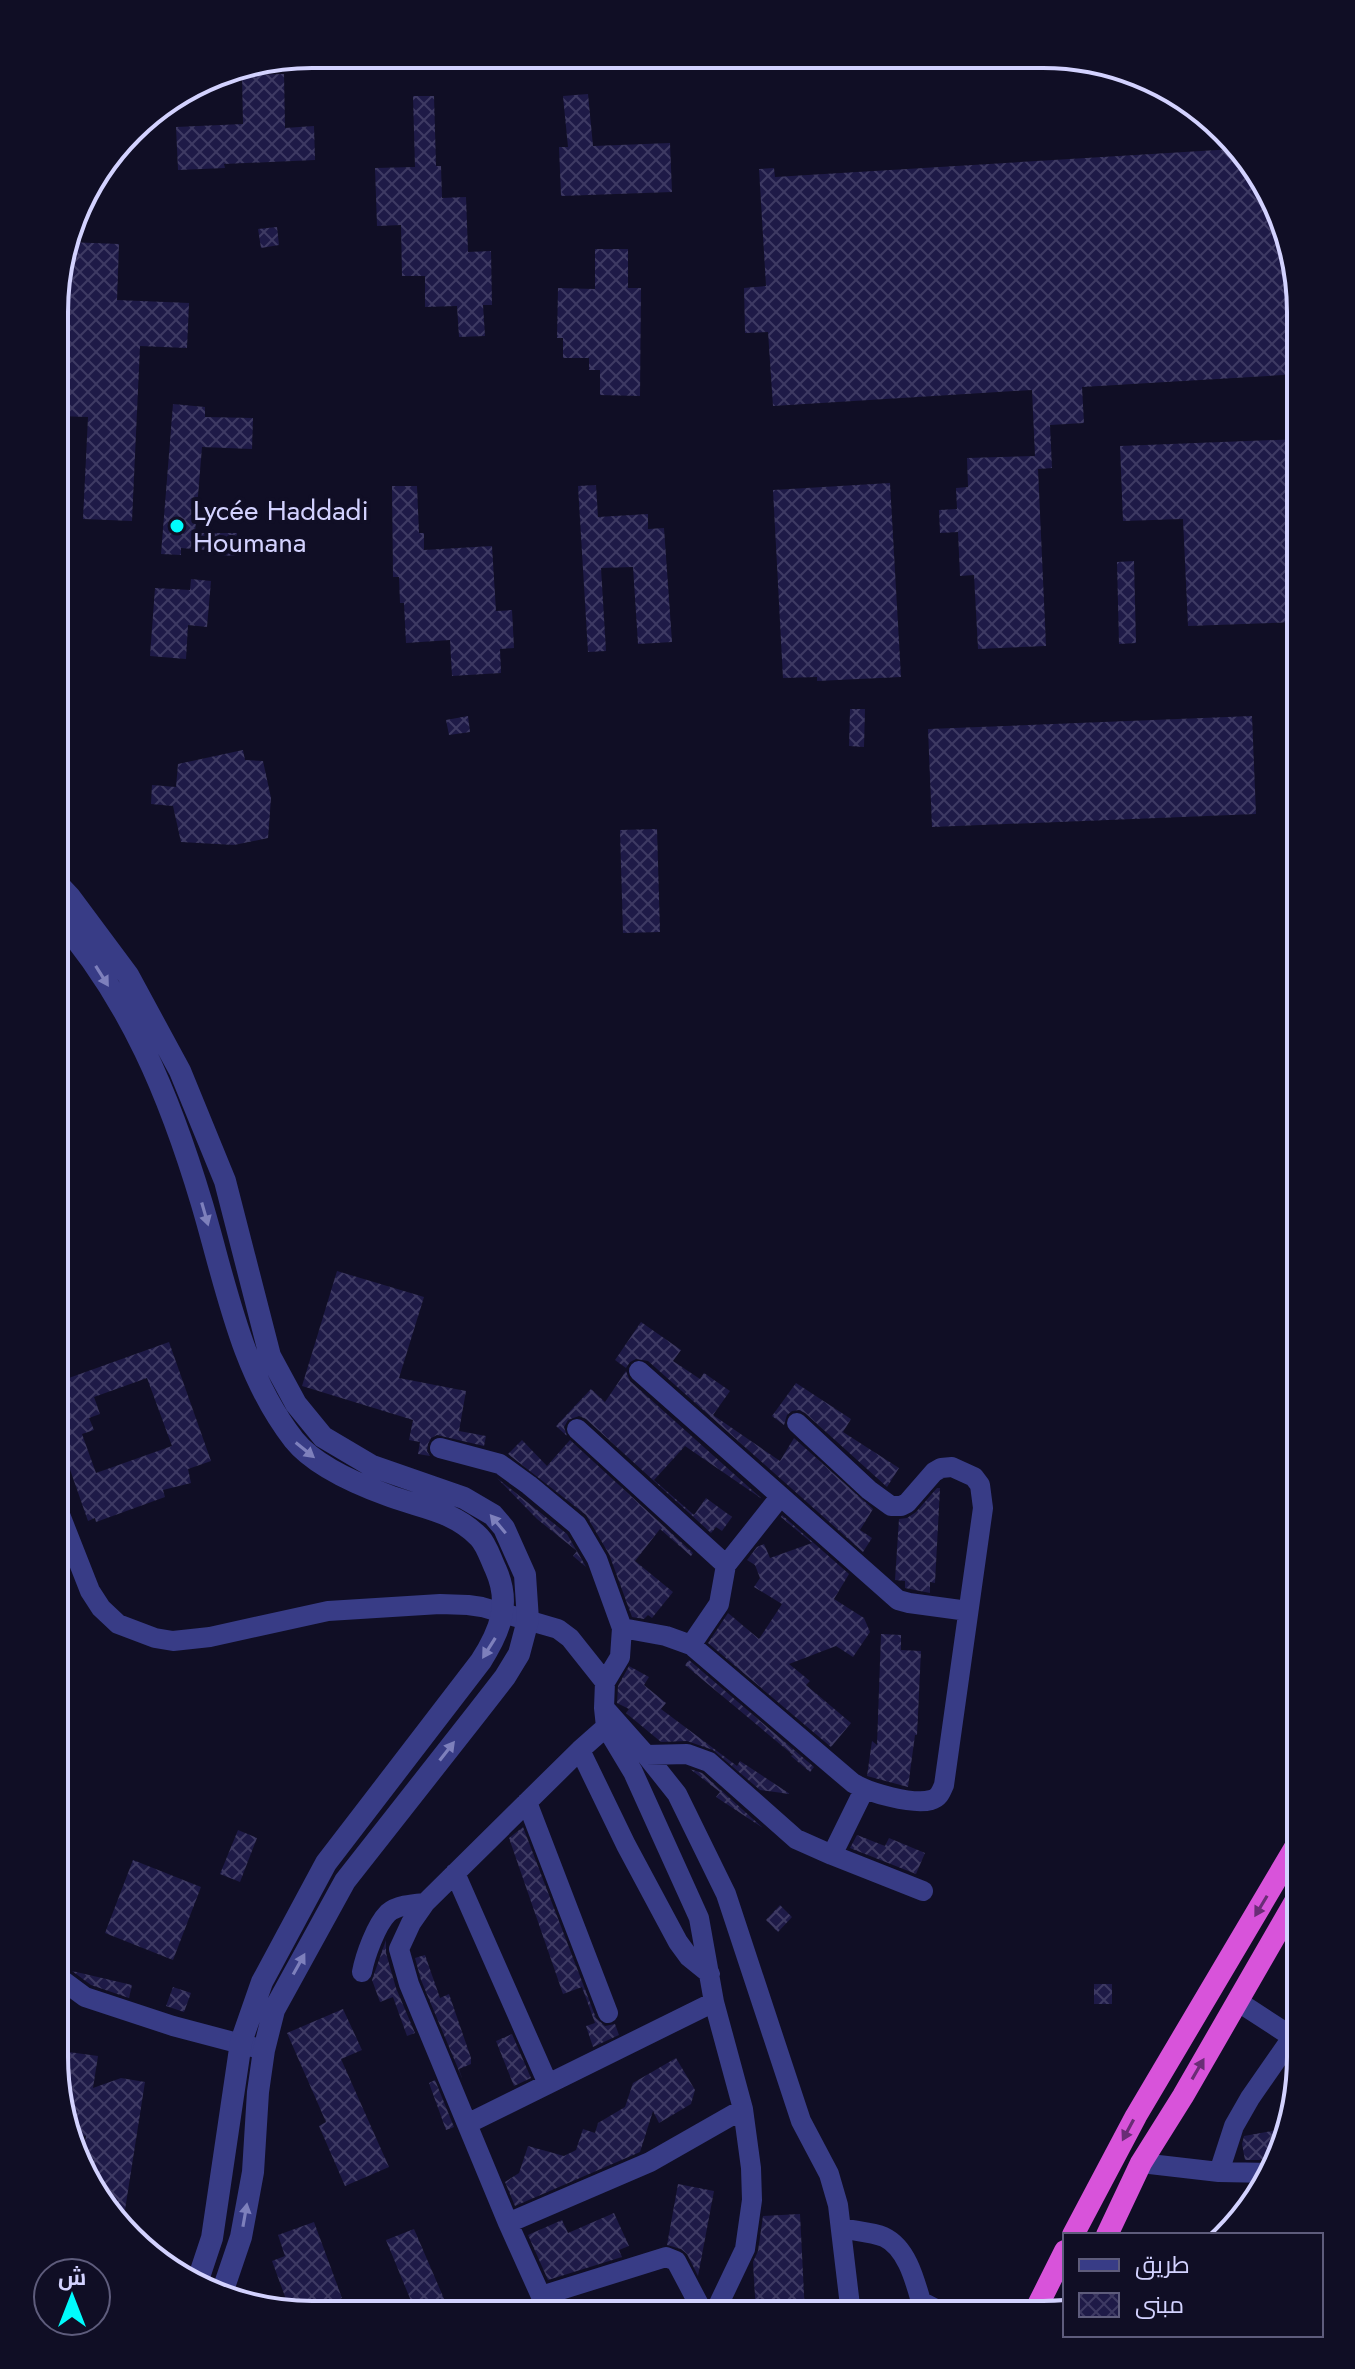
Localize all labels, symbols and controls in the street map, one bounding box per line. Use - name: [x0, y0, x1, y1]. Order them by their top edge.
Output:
- place label: Lycée Haddadi Houmana: [193, 490, 369, 563]
- marker: Lycée Haddadi Houmana: [168, 517, 186, 535]
- one-way arrow: [95, 965, 109, 987]
- one-way arrow: [199, 1201, 211, 1226]
- one-way arrow: [295, 1441, 315, 1458]
- one-way arrow: [490, 1514, 507, 1534]
- one-way arrow: [482, 1637, 496, 1659]
- one-way arrow: [439, 1741, 455, 1761]
- one-way arrow: [1254, 1895, 1268, 1917]
- one-way arrow: [293, 1953, 306, 1976]
- one-way arrow: [1191, 2058, 1205, 2080]
- one-way arrow: [1122, 2119, 1135, 2142]
- one-way arrow: [239, 2203, 251, 2228]
- legend: [1063, 2233, 1323, 2337]
- text: طريق: [1135, 2247, 1190, 2282]
- north arrow: [32, 2257, 112, 2337]
- text: ش: [58, 2261, 86, 2293]
- text: مبنى: [1135, 2287, 1184, 2322]

